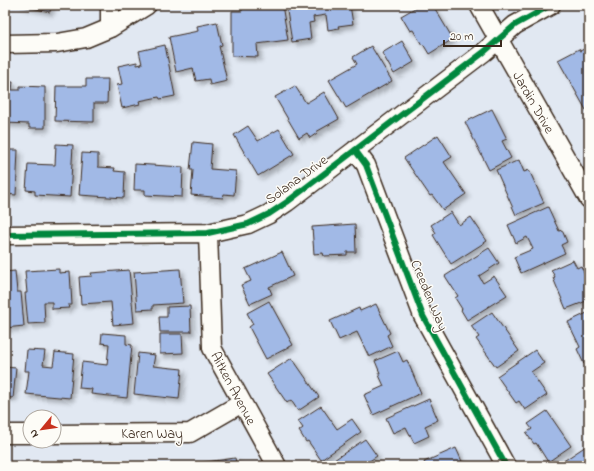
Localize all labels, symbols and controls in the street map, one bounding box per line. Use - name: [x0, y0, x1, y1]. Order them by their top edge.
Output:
- scale bar: [444, 22, 501, 48]
- text: 20 m: [450, 28, 473, 46]
- street label: Jardin Drive: [506, 68, 559, 138]
- street label: Solana Drive: [261, 150, 333, 210]
- street label: Creeden Way: [403, 257, 453, 335]
- street label: Aitken Avenue: [205, 348, 261, 430]
- north arrow: [22, 409, 62, 449]
- street label: Karen Way: [121, 424, 183, 446]
- text: N: [25, 426, 43, 440]

